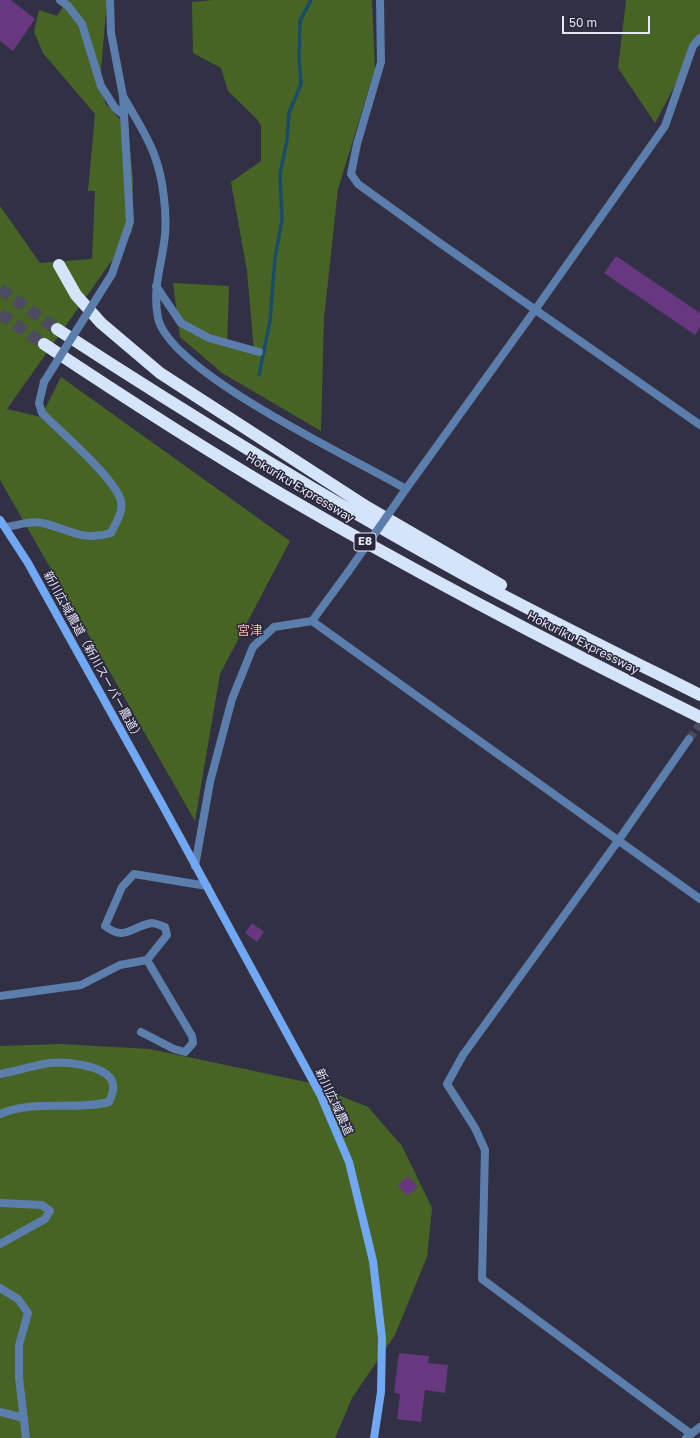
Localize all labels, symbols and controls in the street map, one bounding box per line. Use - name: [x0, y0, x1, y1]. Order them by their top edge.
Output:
- scale bar: [564, 8, 652, 34]
- text: 50 m: [569, 15, 597, 30]
- street label: Hokuriku Expressway: [243, 450, 357, 526]
- road number: E8: [354, 533, 376, 551]
- street label: 新川広域農道（新川スーパー農道）: [40, 569, 146, 743]
- street label: Hokuriku Expressway: [525, 609, 641, 677]
- district label: 宮津: [237, 623, 263, 639]
- street label: 新川広域農道: [312, 1066, 356, 1138]

